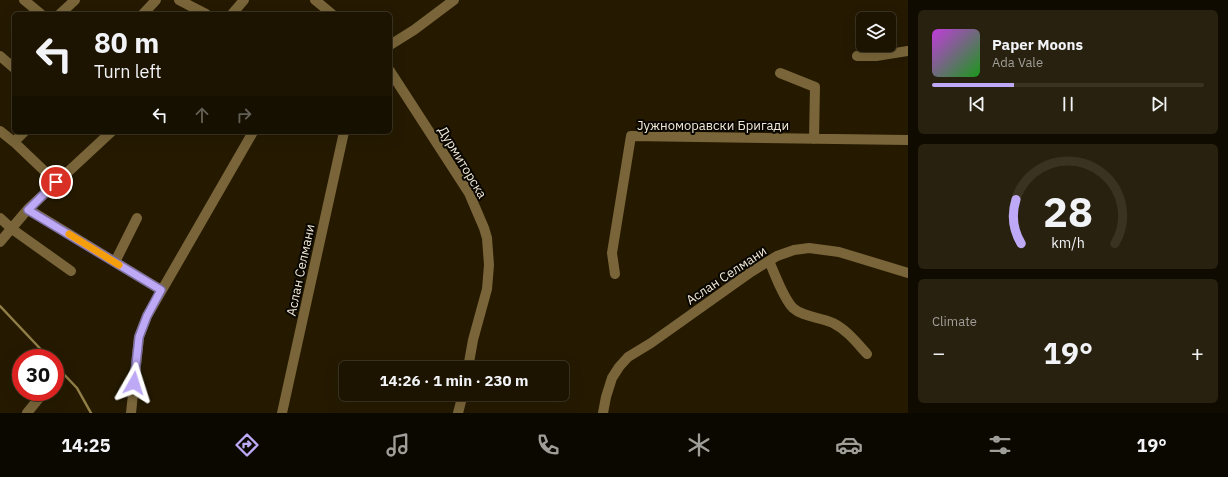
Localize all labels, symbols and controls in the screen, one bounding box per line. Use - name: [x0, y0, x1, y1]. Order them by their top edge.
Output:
- map controls: [856, 12, 896, 52]
- button: layers: [856, 12, 896, 52]
- text: 80 m: [94, 24, 159, 61]
- icon: left: [28, 28, 80, 80]
- text: Paper Moons: [992, 35, 1083, 54]
- text: Ada Vale: [992, 54, 1043, 71]
- text: Turn left: [94, 60, 162, 83]
- icon: previous: [966, 93, 988, 115]
- icon: pause: [1057, 93, 1079, 115]
- icon: next: [1148, 93, 1170, 115]
- icon: left: [149, 104, 171, 126]
- icon: ahead: [191, 104, 213, 126]
- icon: right: [233, 104, 255, 126]
- street label: Јужноморавски Бригади: [637, 117, 789, 134]
- street label: Дурмиторска: [434, 123, 491, 202]
- pin: [39, 165, 73, 199]
- icon: arrive: [45, 171, 67, 193]
- text: 28: [1043, 184, 1093, 238]
- street label: Аслан Селмани: [282, 223, 319, 318]
- text: km/h: [1051, 233, 1085, 252]
- street label: Аслан Селмани: [683, 242, 770, 309]
- text: Climate: [932, 313, 977, 330]
- text: 19°: [1043, 333, 1093, 372]
- text: −: [932, 338, 945, 367]
- text: +: [1191, 338, 1204, 367]
- speed limit sign: 30: [12, 349, 64, 401]
- position arrow: [113, 362, 155, 404]
- text: 14:26 · 1 min · 230 m: [380, 371, 528, 390]
- icon: directions: [233, 431, 261, 459]
- icon: music: [384, 431, 412, 459]
- icon: phone: [534, 431, 562, 459]
- icon: climate: [685, 431, 713, 459]
- icon: car: [835, 431, 863, 459]
- icon: filters: [986, 431, 1014, 459]
- text: 14:25: [61, 434, 110, 457]
- text: 19°: [1137, 434, 1167, 457]

